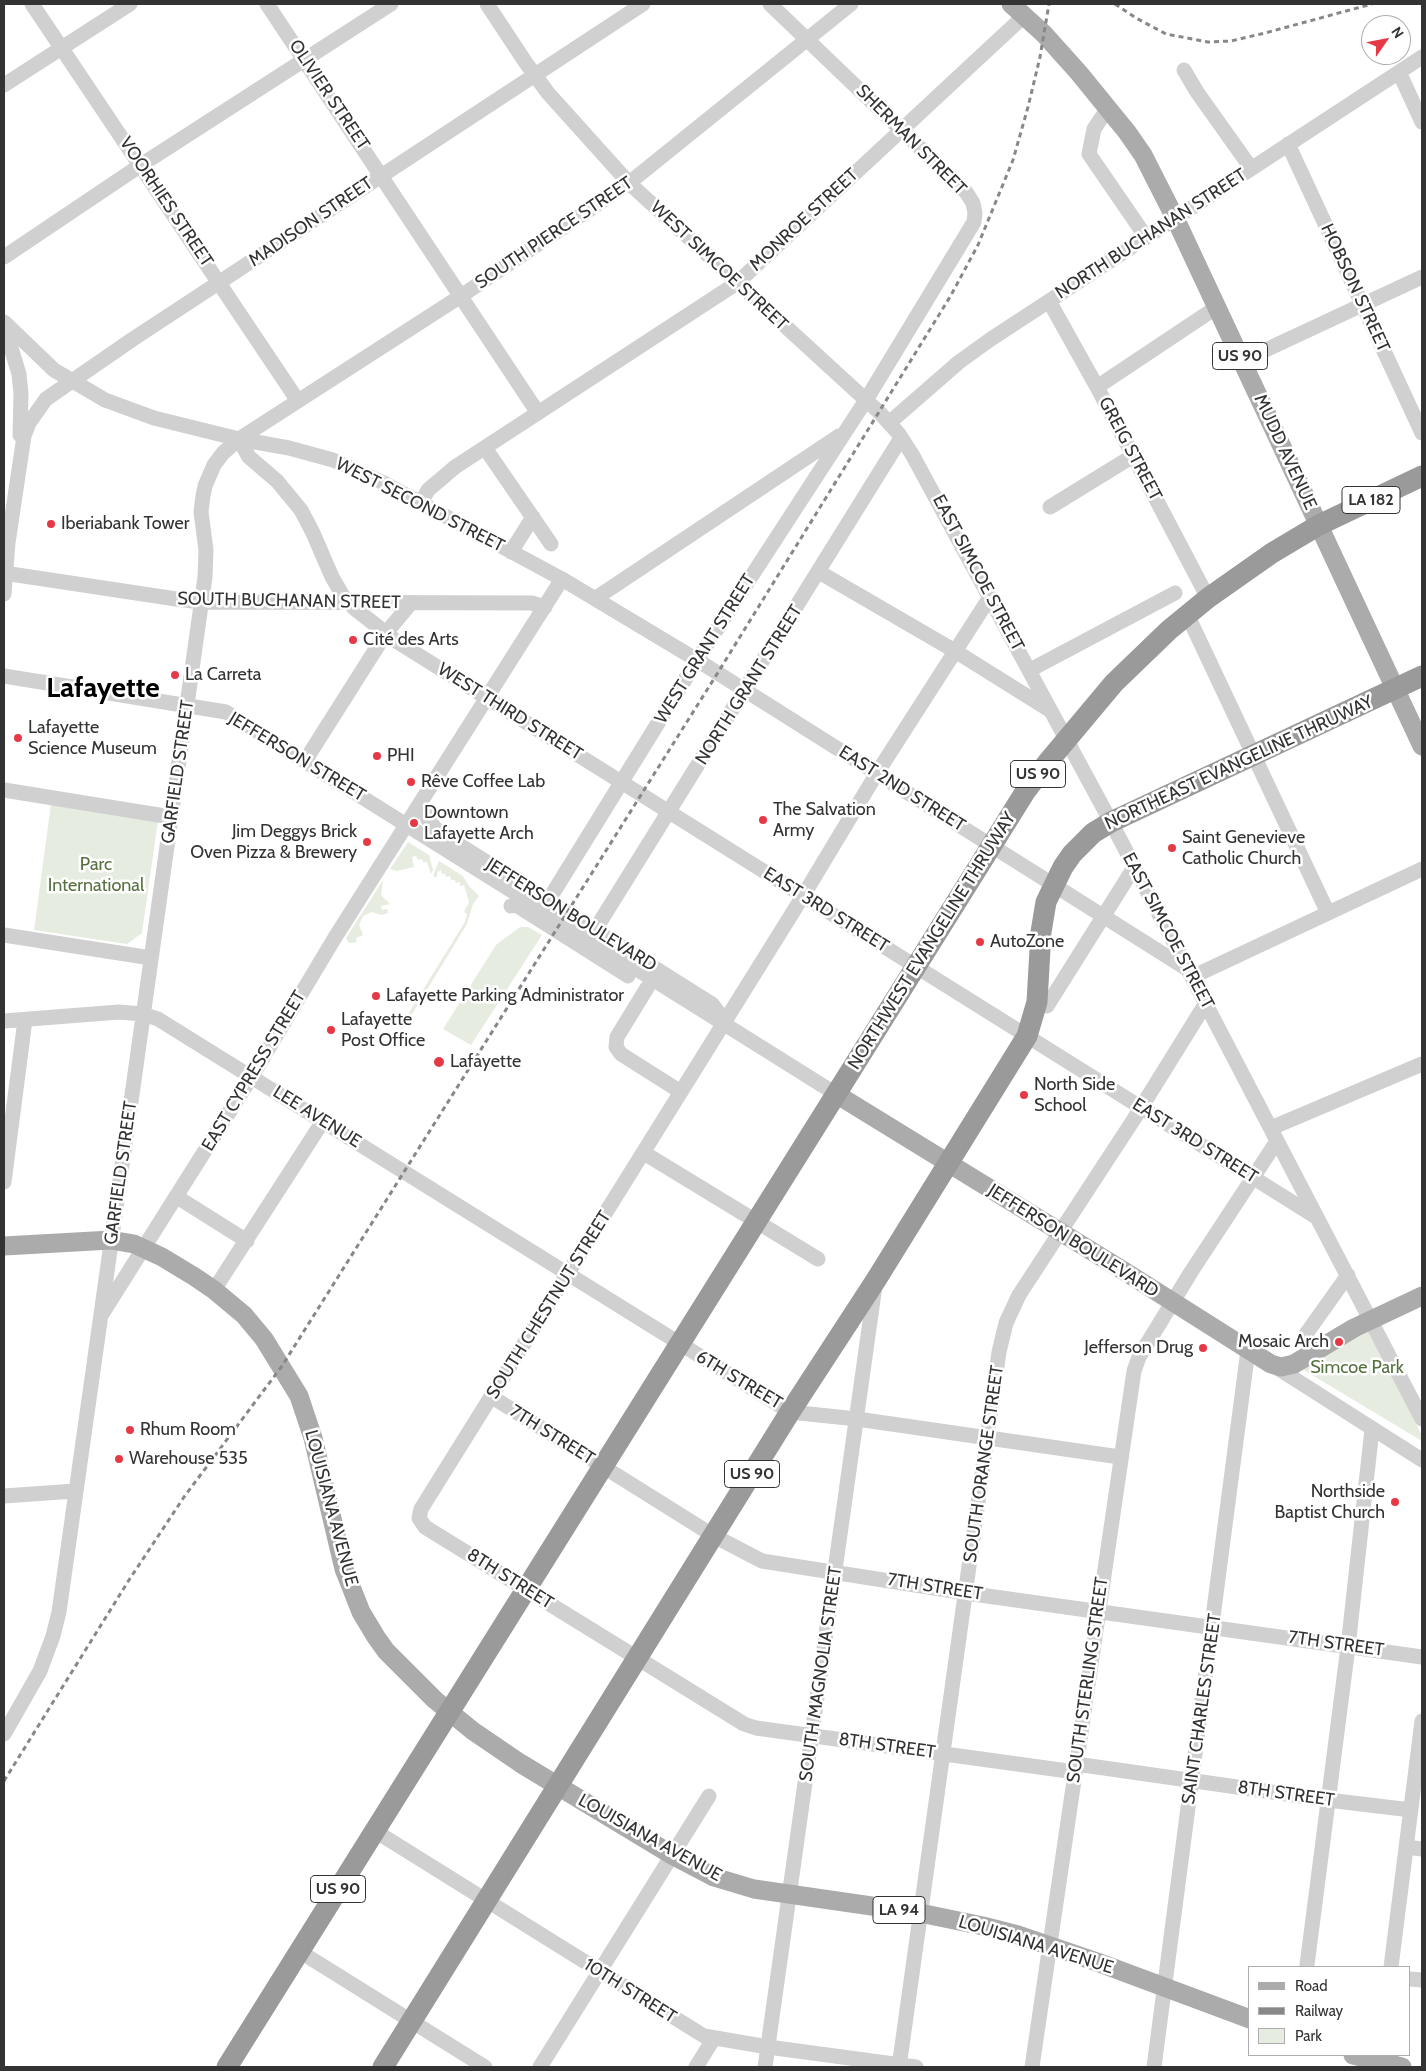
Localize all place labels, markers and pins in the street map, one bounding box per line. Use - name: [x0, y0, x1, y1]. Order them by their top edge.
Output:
- place label: Iberiabank Tower: [61, 513, 189, 535]
- marker: Iberiabank Tower: [45, 518, 57, 530]
- place label: Cité des Arts: [363, 629, 459, 651]
- marker: Cité des Arts: [347, 634, 359, 646]
- place label: La Carreta: [185, 664, 261, 686]
- marker: La Carreta: [169, 669, 181, 681]
- place label: Lafayette Science Museum: [28, 717, 157, 760]
- marker: Lafayette Science Museum: [12, 732, 24, 744]
- place label: PHI: [387, 745, 415, 767]
- marker: PHI: [371, 750, 383, 762]
- place label: Rêve Coffee Lab: [421, 771, 545, 793]
- marker: Rêve Coffee Lab: [405, 776, 417, 788]
- place label: The Salvation Army: [773, 799, 876, 842]
- place label: Downtown Lafayette Arch: [424, 802, 534, 844]
- marker: The Salvation Army: [757, 814, 769, 826]
- marker: Downtown Lafayette Arch: [408, 817, 420, 829]
- place label: Jim Deggys Brick Oven Pizza & Brewery: [190, 821, 357, 864]
- place label: Saint Genevieve Catholic Church: [1182, 827, 1305, 870]
- marker: Jim Deggys Brick Oven Pizza & Brewery: [361, 836, 373, 848]
- marker: Saint Genevieve Catholic Church: [1166, 842, 1178, 854]
- place label: AutoZone: [990, 931, 1064, 953]
- marker: AutoZone: [974, 936, 986, 948]
- place label: Lafayette Parking Administrator: [386, 985, 624, 1007]
- marker: Lafayette Parking Administrator: [370, 990, 382, 1002]
- place label: Lafayette Post Office: [341, 1009, 425, 1052]
- marker: Lafayette Post Office: [325, 1024, 337, 1036]
- place label: Lafayette: [450, 1051, 521, 1073]
- marker: Lafayette: [432, 1055, 446, 1069]
- place label: North Side School: [1034, 1074, 1115, 1116]
- marker: North Side School: [1018, 1089, 1030, 1101]
- place label: Mosaic Arch: [1238, 1331, 1329, 1353]
- marker: Mosaic Arch: [1333, 1336, 1345, 1348]
- place label: Jefferson Drug: [1084, 1337, 1193, 1359]
- marker: Jefferson Drug: [1197, 1342, 1209, 1354]
- place label: Rhum Room: [140, 1419, 236, 1441]
- marker: Rhum Room: [124, 1424, 136, 1436]
- place label: Warehouse 535: [129, 1448, 248, 1470]
- marker: Warehouse 535: [113, 1453, 125, 1465]
- place label: Northside Baptist Church: [1275, 1481, 1385, 1524]
- marker: Northside Baptist Church: [1389, 1496, 1401, 1508]

